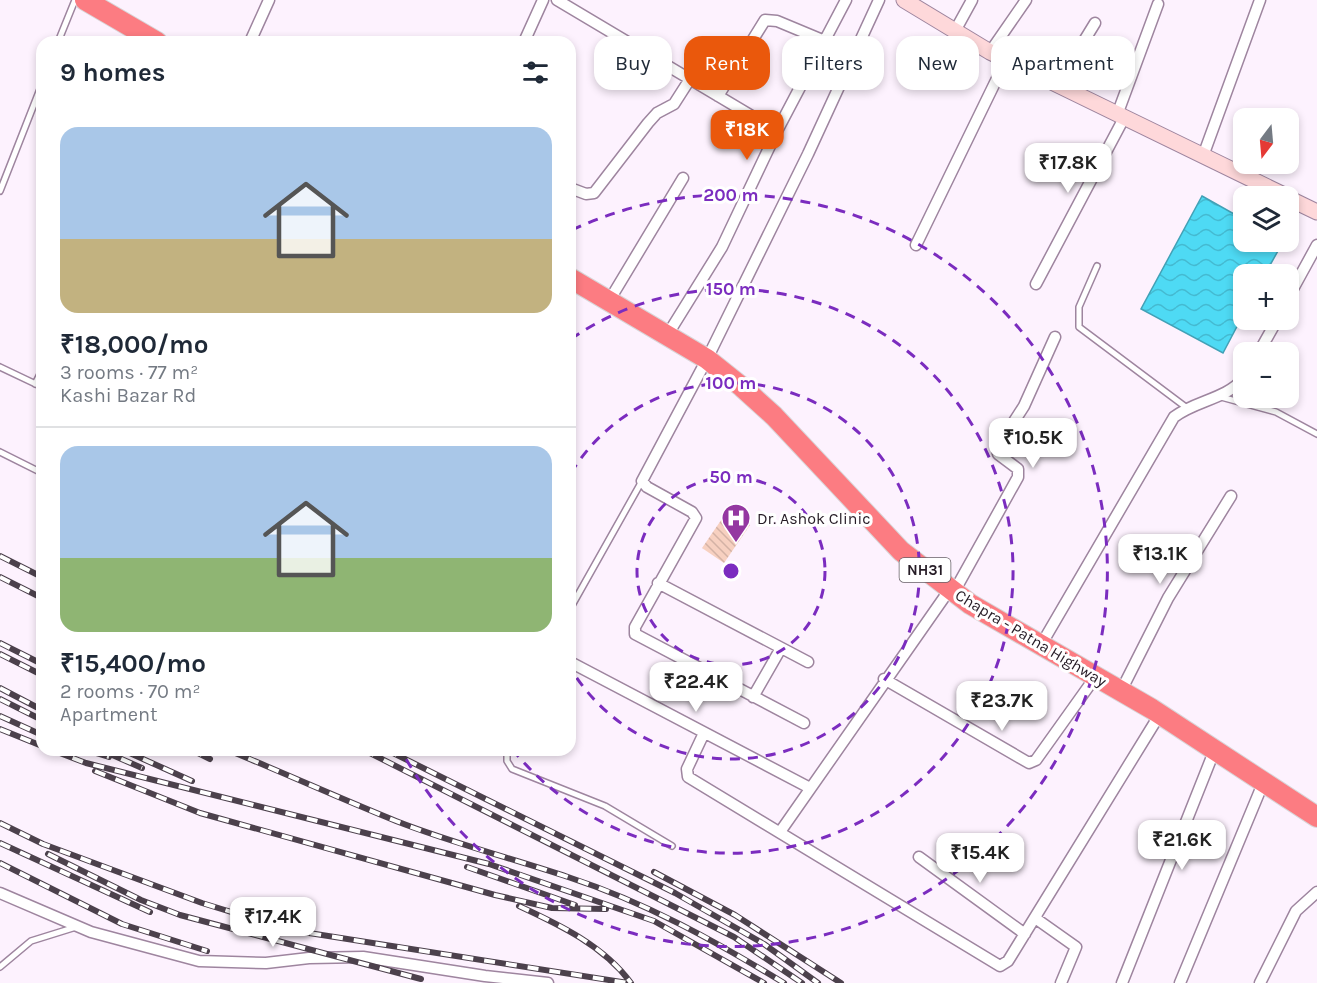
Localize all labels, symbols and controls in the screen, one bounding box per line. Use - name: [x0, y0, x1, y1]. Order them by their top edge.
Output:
- chip: Buy: [594, 36, 672, 90]
- chip: Rent: [684, 36, 770, 90]
- chip: Filters: [782, 36, 884, 90]
- chip: New: [896, 36, 979, 90]
- chip: Apartment: [991, 36, 1135, 90]
- icon: filters: [519, 56, 552, 89]
- text: 9 homes: [60, 57, 166, 88]
- north arrow: [1233, 108, 1299, 174]
- map controls: [1233, 108, 1299, 408]
- pin: ₹18K: [711, 110, 783, 161]
- text: ₹18K: [725, 118, 769, 141]
- pin: ₹17.8K: [1019, 143, 1117, 194]
- text: ₹17.8K: [1039, 151, 1097, 174]
- icon: home: [252, 166, 360, 274]
- text: 200 m: [703, 184, 759, 206]
- button: layers: [1233, 186, 1299, 252]
- button: +: [1233, 264, 1299, 330]
- text: 150 m: [706, 278, 756, 300]
- text: ₹18,000/mo: [60, 329, 209, 360]
- button: −: [1233, 342, 1299, 408]
- text: 3 rooms · 77 m²: [60, 361, 198, 384]
- text: 100 m: [706, 372, 756, 394]
- text: Kashi Bazar Rd: [60, 384, 196, 407]
- pin: ₹10.5K: [984, 418, 1082, 469]
- text: ₹10.5K: [1003, 426, 1063, 449]
- text: 50 m: [709, 466, 753, 488]
- icon: home: [252, 485, 360, 593]
- hospital icon: Dr. Ashok Clinic: [720, 502, 752, 544]
- place label: Dr. Ashok Clinic: [757, 509, 871, 528]
- pin: ₹13.1K: [1111, 534, 1209, 585]
- text: ₹13.1K: [1132, 542, 1188, 565]
- road number: NH31: [900, 558, 950, 582]
- centre of rings: [721, 561, 741, 581]
- street label: Chapra - Patna Highway: [952, 585, 1111, 691]
- text: ₹15,400/mo: [60, 648, 206, 679]
- pin: ₹22.4K: [647, 662, 745, 713]
- text: ₹22.4K: [664, 670, 728, 693]
- text: 2 rooms · 70 m²: [60, 680, 200, 703]
- pin: ₹23.7K: [953, 681, 1051, 732]
- text: ₹23.7K: [970, 689, 1034, 712]
- text: Apartment: [60, 703, 158, 726]
- pin: ₹21.6K: [1133, 820, 1231, 871]
- text: ₹21.6K: [1152, 828, 1212, 851]
- pin: ₹15.4K: [931, 833, 1029, 884]
- text: ₹15.4K: [950, 841, 1010, 864]
- pin: ₹17.4K: [224, 897, 322, 948]
- text: ₹17.4K: [244, 905, 302, 928]

